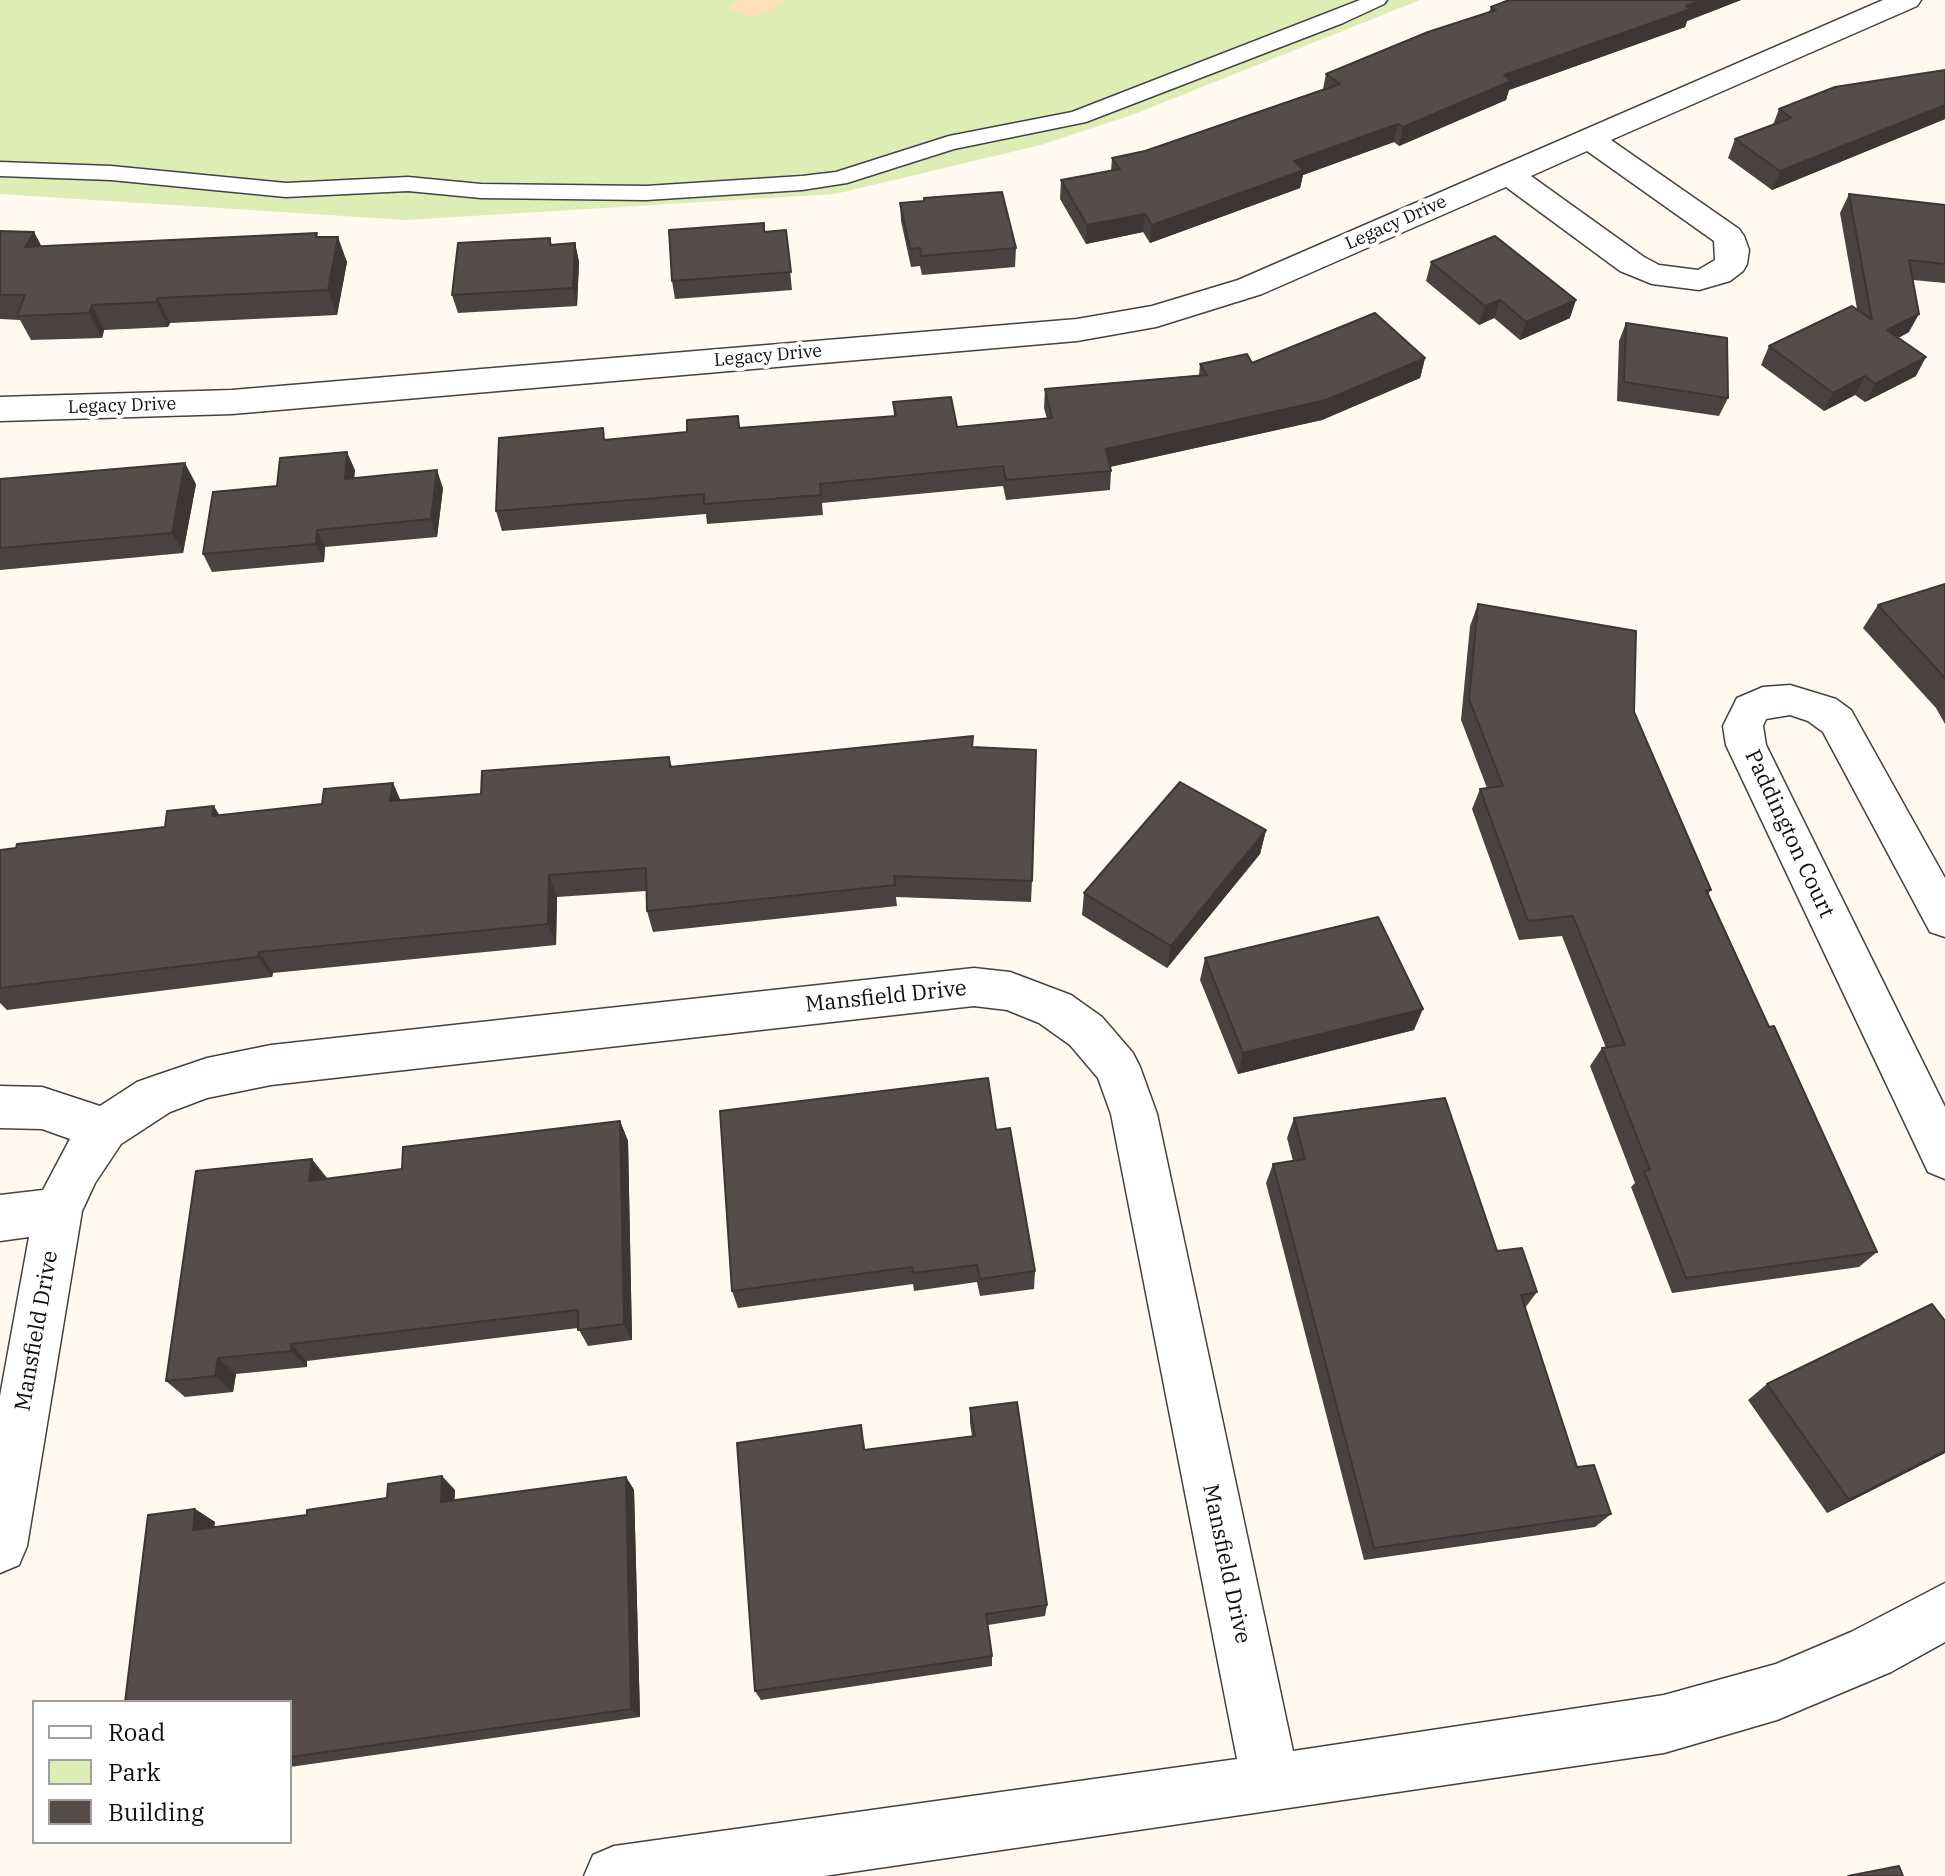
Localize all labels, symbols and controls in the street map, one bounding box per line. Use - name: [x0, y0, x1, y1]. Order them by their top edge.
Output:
- street label: Legacy Drive: [1342, 191, 1450, 255]
- street label: Legacy Drive: [713, 341, 823, 371]
- street label: Legacy Drive: [67, 393, 177, 419]
- street label: Paddington Court: [1739, 746, 1839, 922]
- street label: Mansfield Drive: [804, 975, 968, 1019]
- street label: Mansfield Drive: [10, 1249, 64, 1413]
- street label: Mansfield Drive: [1196, 1482, 1256, 1646]
- legend: [32, 1700, 292, 1844]
- text: Road: [108, 1716, 165, 1748]
- text: Park: [108, 1756, 160, 1788]
- text: Building: [108, 1796, 204, 1828]

